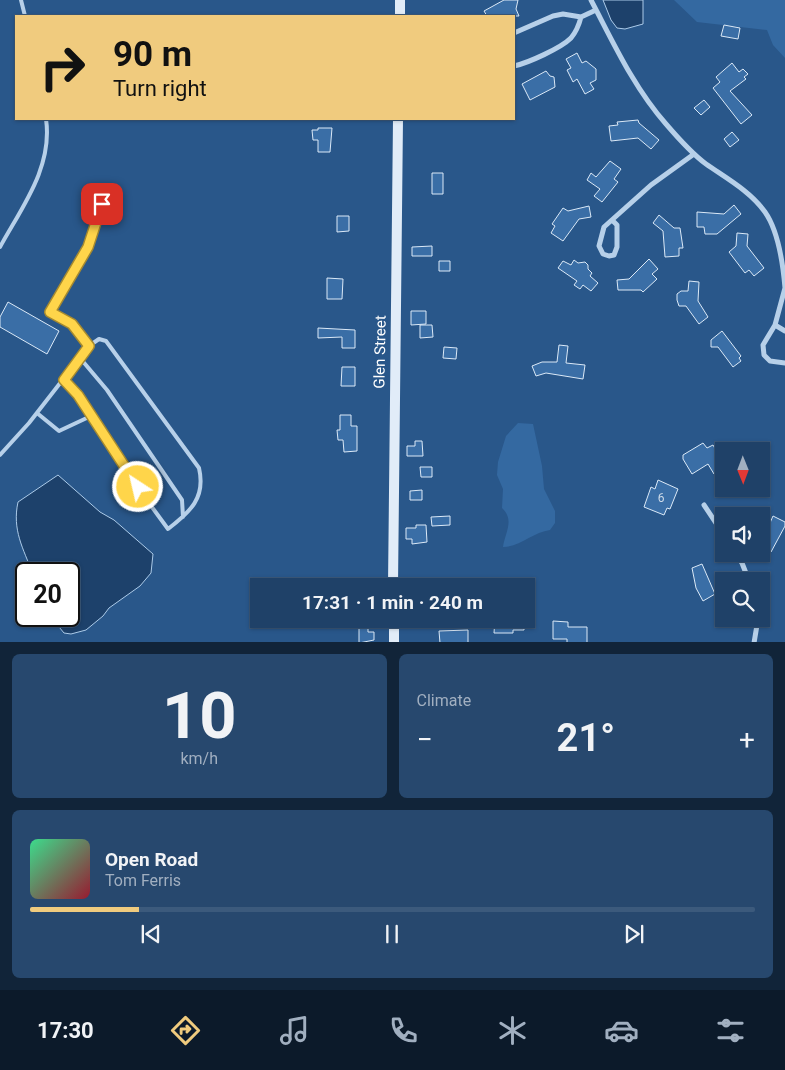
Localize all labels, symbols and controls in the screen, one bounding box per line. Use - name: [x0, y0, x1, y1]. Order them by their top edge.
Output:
- text: 90 m: [113, 34, 192, 75]
- icon: right: [30, 35, 95, 100]
- text: Turn right: [113, 76, 207, 101]
- pin: [81, 183, 123, 225]
- icon: arrive: [88, 190, 116, 218]
- street label: Glen Street: [370, 315, 390, 389]
- north arrow: [715, 442, 770, 498]
- map controls: [715, 442, 770, 627]
- position arrow: [111, 460, 163, 512]
- house number: 6: [658, 491, 665, 505]
- button: sound: [715, 507, 770, 562]
- speed limit sign: 20: [15, 562, 80, 627]
- button: search: [715, 572, 770, 627]
- text: 17:31 · 1 min · 240 m: [302, 591, 483, 614]
- text: 10: [162, 678, 237, 754]
- text: Climate: [417, 691, 471, 710]
- text: 21°: [557, 716, 615, 760]
- text: −: [417, 723, 433, 756]
- text: +: [739, 723, 755, 756]
- text: km/h: [180, 749, 218, 768]
- text: Open Road: [105, 848, 198, 871]
- text: Tom Ferris: [105, 871, 181, 890]
- icon: previous: [137, 920, 165, 948]
- icon: pause: [378, 920, 406, 948]
- icon: next: [620, 920, 648, 948]
- icon: directions: [168, 1013, 203, 1048]
- icon: music: [277, 1013, 312, 1048]
- icon: phone: [386, 1013, 421, 1048]
- icon: climate: [495, 1013, 530, 1048]
- icon: car: [604, 1013, 639, 1048]
- icon: filters: [713, 1013, 748, 1048]
- text: 17:30: [37, 1018, 94, 1043]

